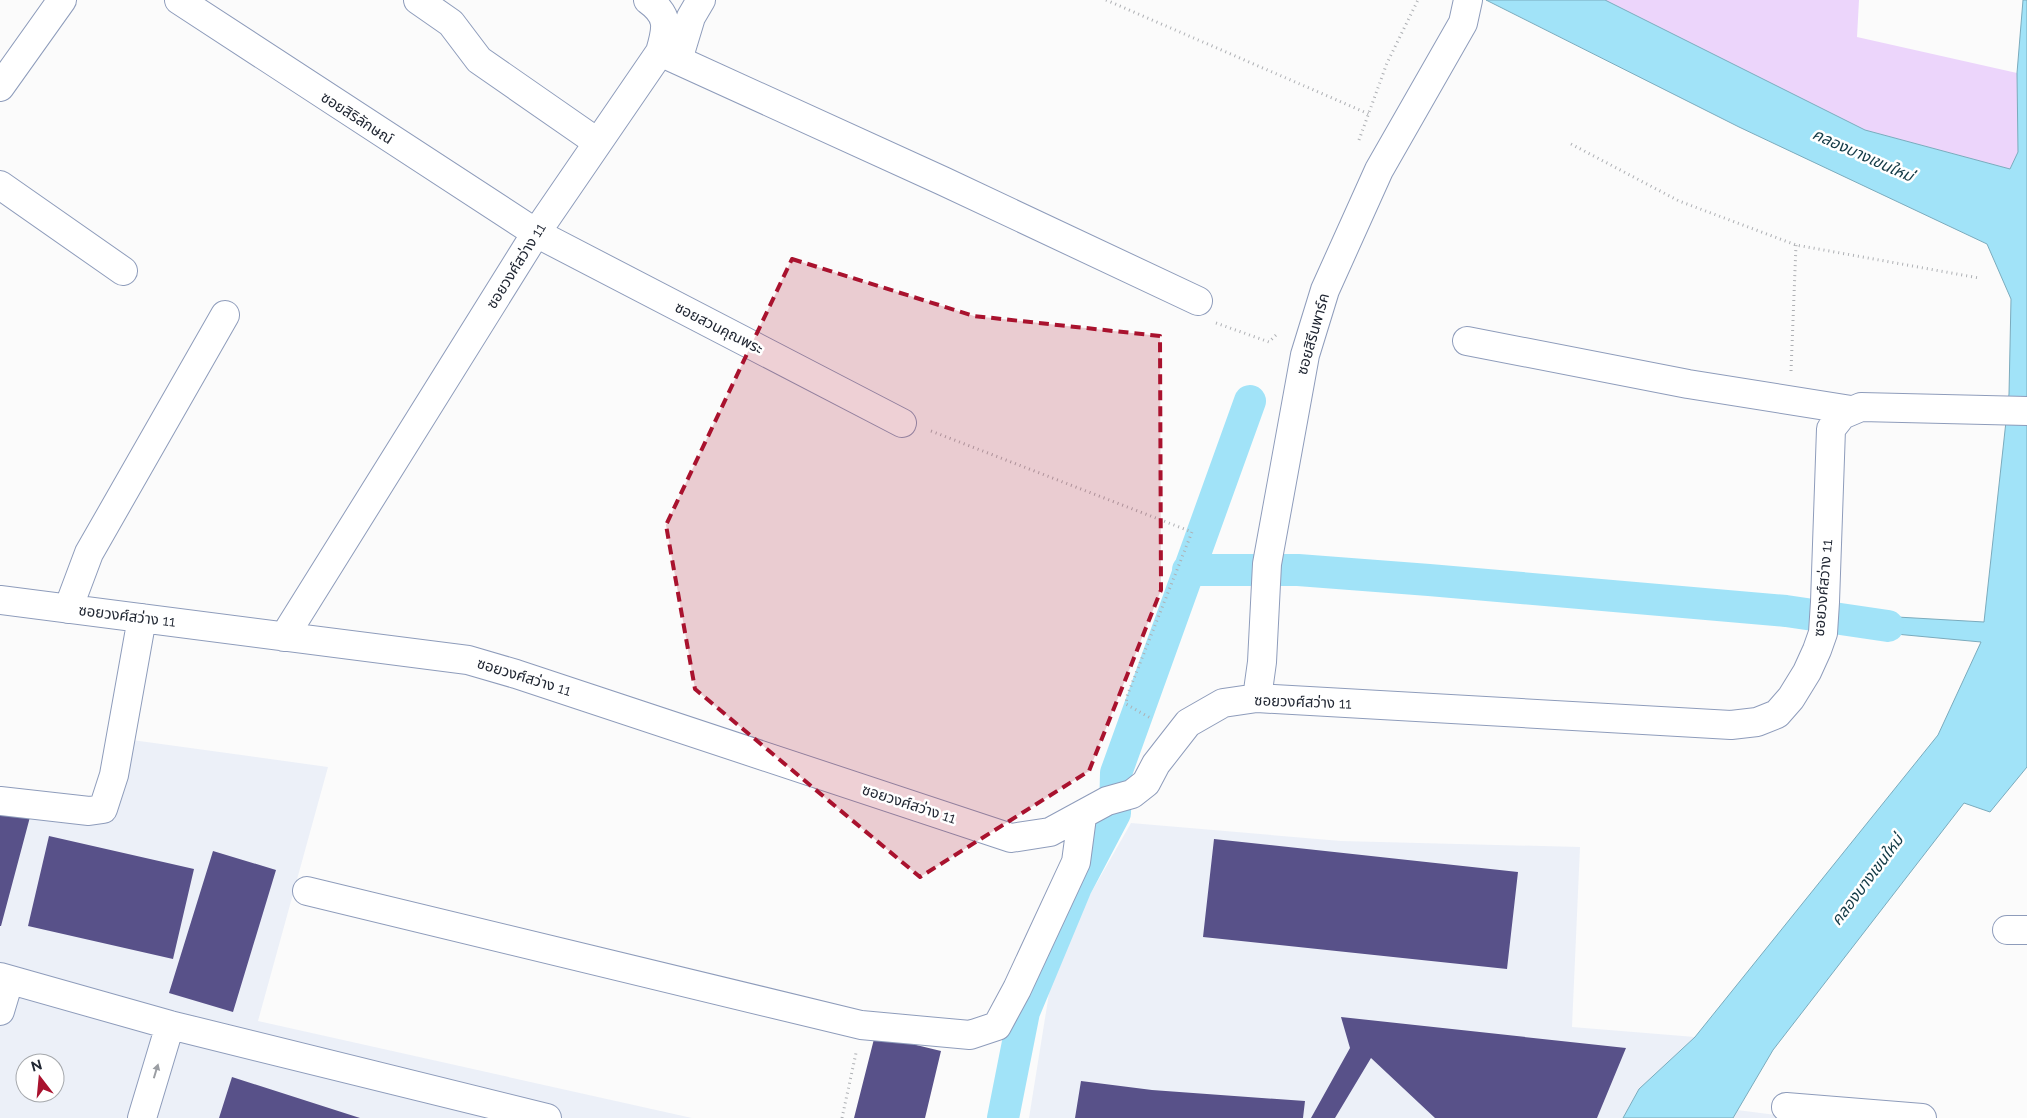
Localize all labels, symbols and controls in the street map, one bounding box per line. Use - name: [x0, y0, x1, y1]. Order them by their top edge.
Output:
- street label: ซอยสิริลักษณ์: [317, 88, 397, 148]
- water label: คลองบางเขนใหม่: [1810, 124, 1918, 187]
- street label: ซอยวงศ์สว่าง 11: [483, 219, 550, 312]
- street label: ซอยสิรีนพาร์ค: [1293, 291, 1333, 377]
- street label: ซอยสวนคุณพระ: [672, 298, 766, 358]
- street label: ซอยวงศ์สว่าง 11: [1810, 538, 1836, 637]
- street label: ซอยวงศ์สว่าง 11: [78, 601, 177, 631]
- street label: ซอยวงศ์สว่าง 11: [475, 654, 574, 700]
- street label: ซอยวงศ์สว่าง 11: [1254, 691, 1353, 713]
- street label: ซอยวงศ์สว่าง 11: [860, 780, 959, 828]
- water label: คลองบางเขนใหม่: [1827, 829, 1908, 929]
- north arrow: [15, 1053, 65, 1103]
- text: N: [29, 1056, 44, 1075]
- one-way arrow: [152, 1064, 160, 1079]

